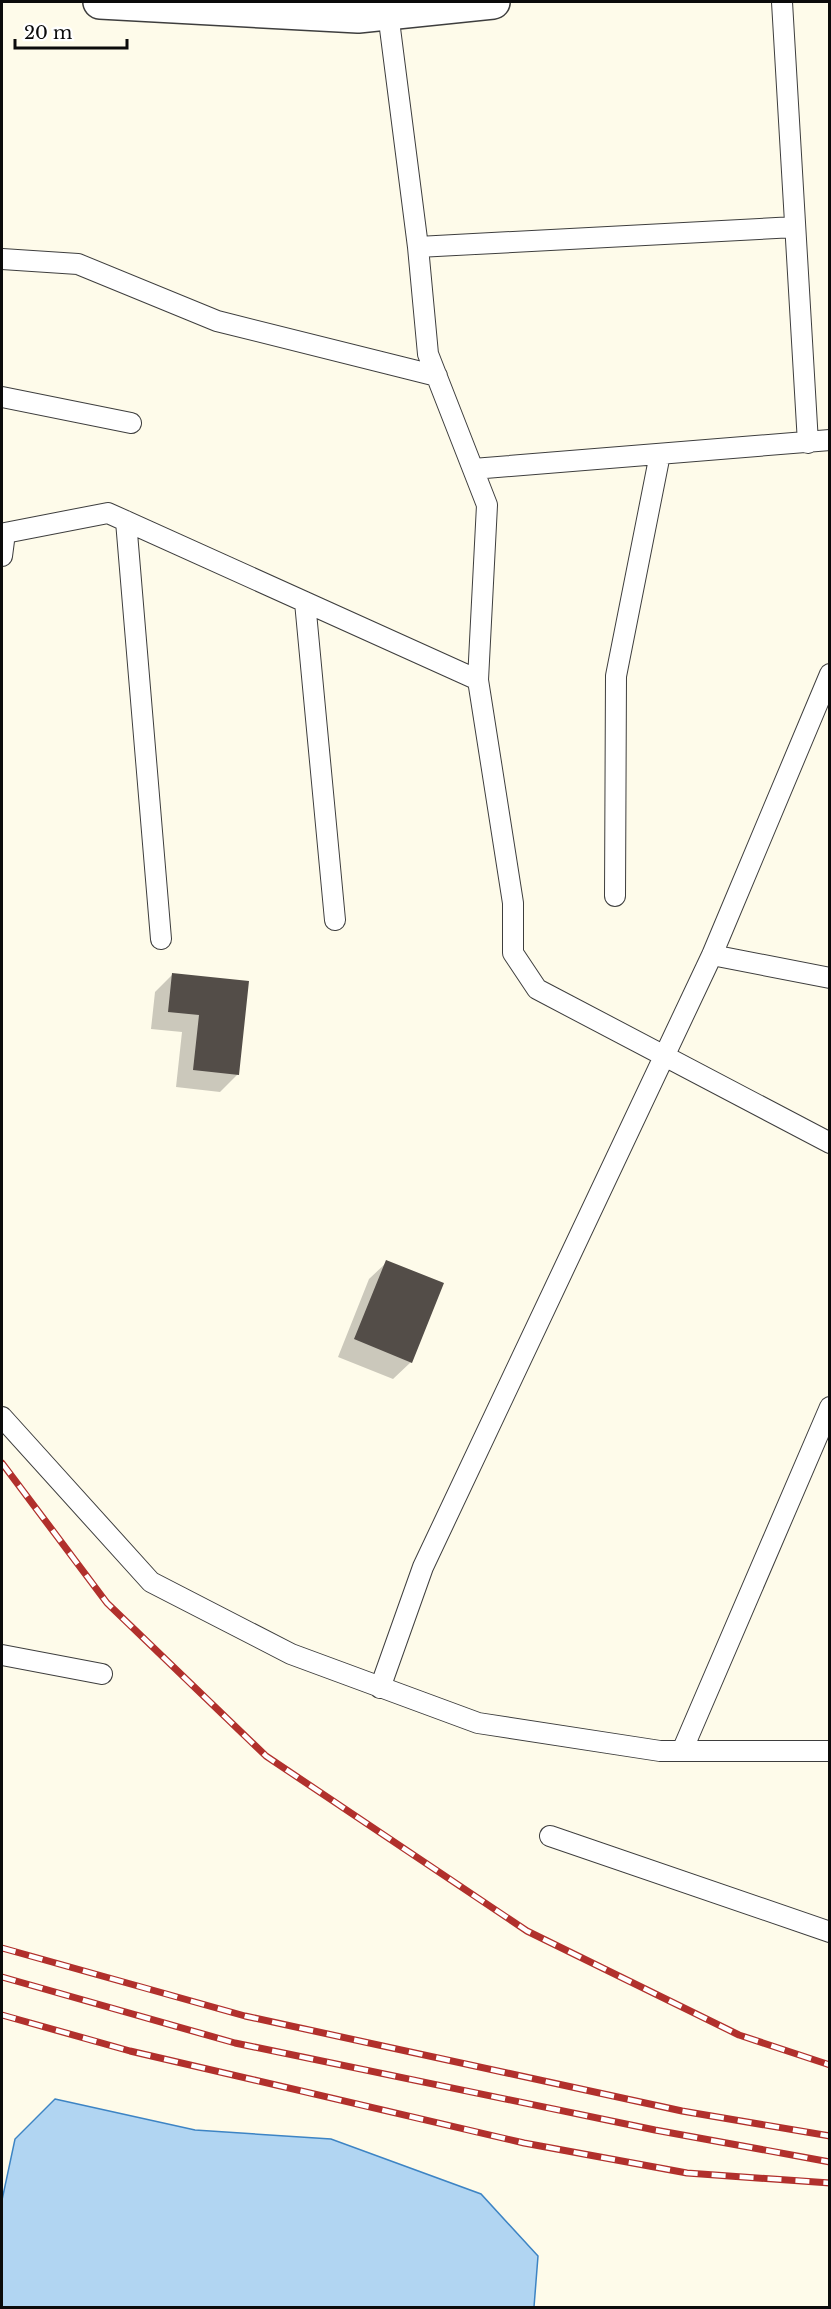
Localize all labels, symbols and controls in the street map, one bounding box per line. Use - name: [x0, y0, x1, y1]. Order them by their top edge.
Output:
- scale bar: [15, 12, 128, 50]
- text: 20 m: [24, 22, 72, 44]

